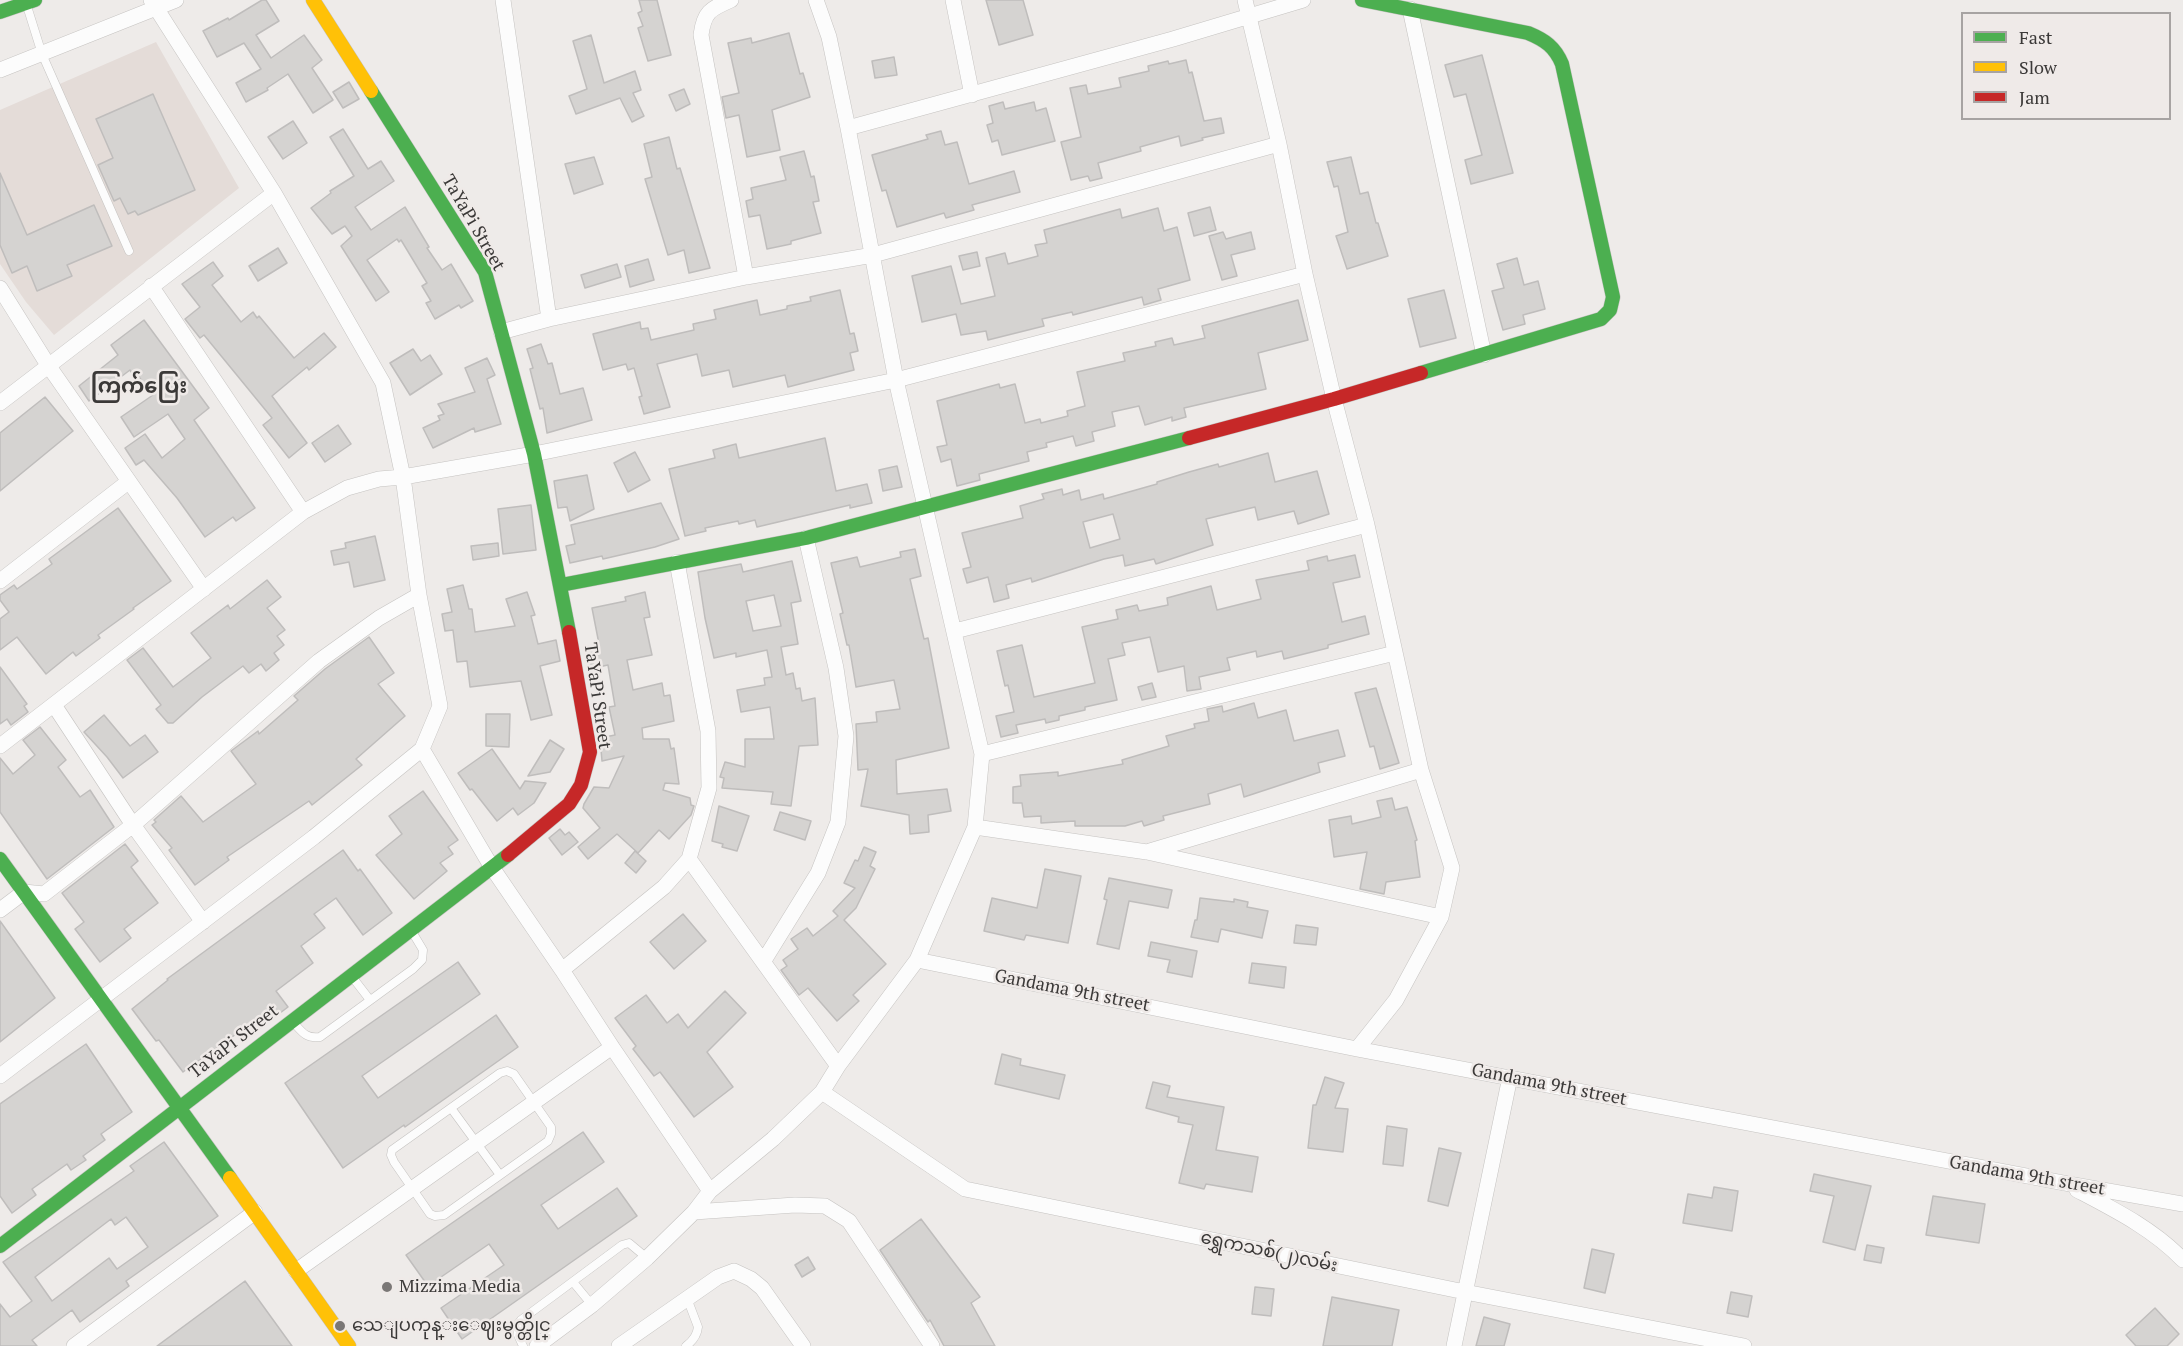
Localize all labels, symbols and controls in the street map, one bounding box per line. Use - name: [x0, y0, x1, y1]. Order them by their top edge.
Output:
- legend: [1961, 12, 2171, 120]
- text: Fast: [2019, 25, 2052, 49]
- text: Slow: [2019, 55, 2057, 79]
- text: Jam: [2019, 85, 2050, 109]
- street label: TaYaPi Street: [437, 171, 509, 275]
- district label: ကြက်ပြေး: [91, 374, 187, 400]
- street label: TaYaPi Street: [579, 641, 615, 751]
- street label: Gandama 9th street: [993, 965, 1151, 1017]
- street label: TaYaPi Street: [185, 1000, 283, 1084]
- street label: Gandama 9th street: [1470, 1059, 1628, 1111]
- street label: Gandama 9th street: [1948, 1152, 2106, 1200]
- street label: ရွှေကသစ်(၂)လမ်း: [1199, 1227, 1339, 1277]
- place label: Mizzima Media: [399, 1276, 521, 1298]
- marker: Mizzima Media: [380, 1280, 394, 1294]
- place label: သေျပကုန္းေဈးမွတ္တိုင္: [352, 1315, 551, 1337]
- marker: သေျပကုန္းေဈးမွတ္တိုင္: [333, 1319, 347, 1333]

